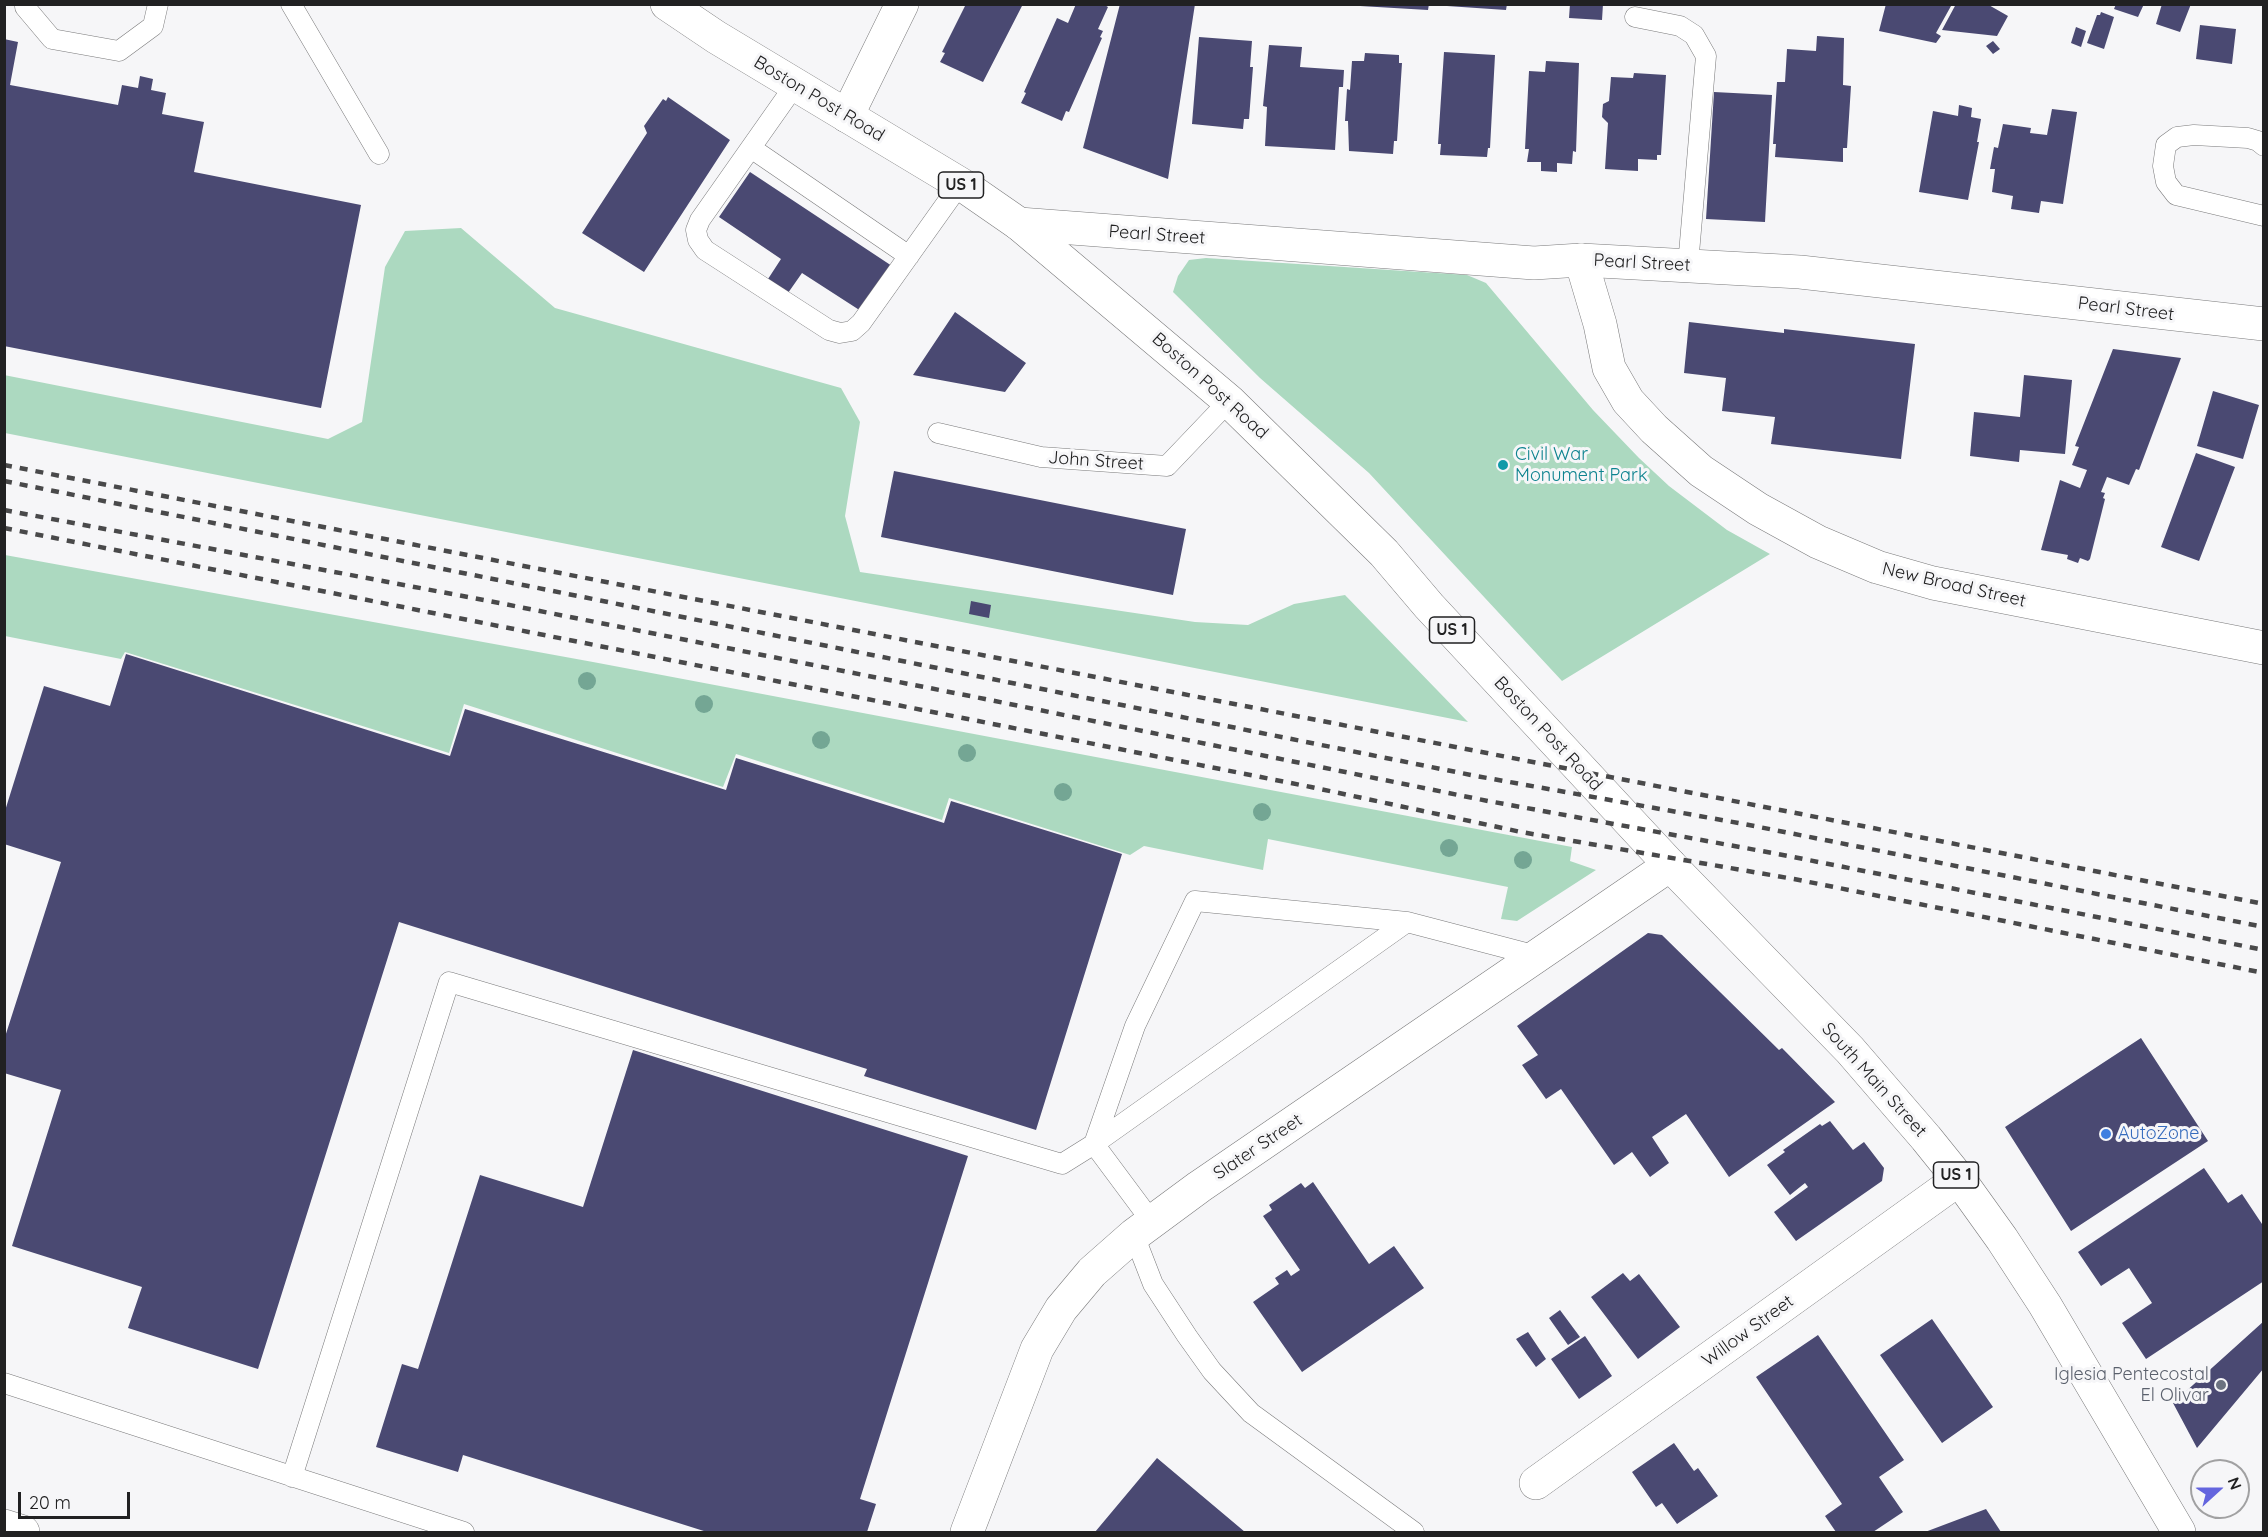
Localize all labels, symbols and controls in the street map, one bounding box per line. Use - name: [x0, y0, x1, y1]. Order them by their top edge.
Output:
- street label: Boston Post Road: [750, 51, 888, 147]
- road number: US 1: [938, 172, 984, 198]
- street label: Pearl Street: [1108, 221, 1206, 249]
- street label: Pearl Street: [1593, 250, 1691, 276]
- street label: Pearl Street: [2077, 292, 2175, 326]
- street label: Boston Post Road: [1148, 328, 1272, 444]
- place label: Civil War Monument Park: [1515, 444, 1648, 486]
- street label: John Street: [1047, 447, 1145, 475]
- marker: Civil War Monument Park: [1496, 458, 1510, 472]
- street label: New Broad Street: [1880, 558, 2028, 612]
- road number: US 1: [1430, 617, 1474, 643]
- street label: Boston Post Road: [1489, 672, 1607, 796]
- street label: South Main Street: [1817, 1018, 1931, 1142]
- street label: Slater Street: [1210, 1109, 1306, 1185]
- place label: AutoZone: [2118, 1123, 2199, 1145]
- marker: AutoZone: [2099, 1127, 2113, 1141]
- road number: US 1: [1934, 1162, 1978, 1188]
- street label: Willow Street: [1698, 1291, 1798, 1371]
- place label: Iglesia Pentecostal El Olivar: [2054, 1364, 2209, 1406]
- marker: Iglesia Pentecostal El Olivar: [2214, 1378, 2228, 1392]
- north arrow: [2190, 1459, 2250, 1519]
- text: N: [2223, 1474, 2246, 1492]
- scale bar: [21, 1480, 134, 1518]
- text: 20 m: [29, 1491, 71, 1514]

